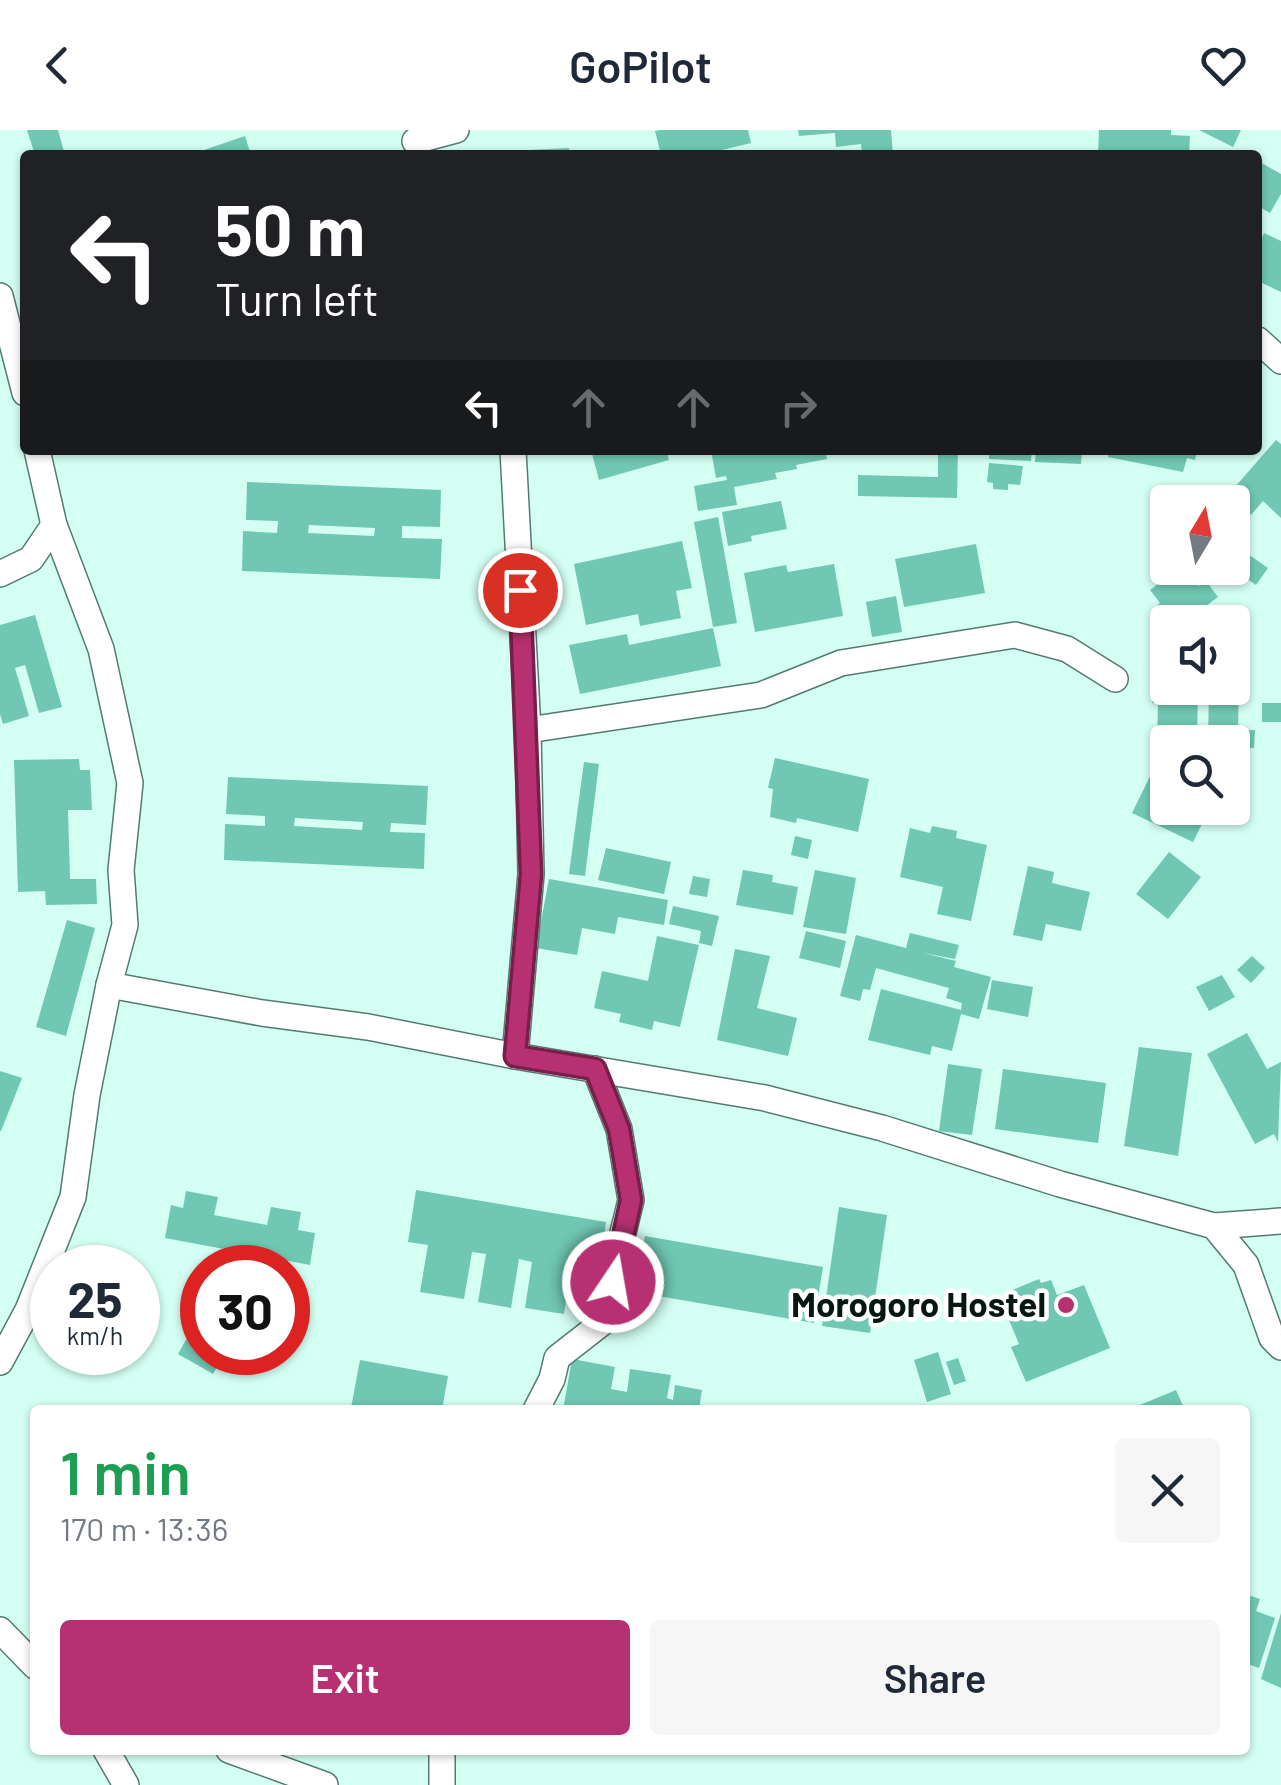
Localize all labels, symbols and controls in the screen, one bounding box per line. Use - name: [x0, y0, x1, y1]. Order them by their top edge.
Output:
- icon: back: [30, 38, 85, 93]
- text: GoPilot: [569, 38, 712, 92]
- icon: heart: [1196, 38, 1251, 93]
- text: 50 m: [215, 186, 365, 270]
- icon: left: [50, 190, 180, 320]
- text: Turn left: [215, 271, 379, 325]
- icon: left: [456, 380, 511, 435]
- icon: ahead: [561, 380, 616, 435]
- icon: ahead: [666, 380, 721, 435]
- icon: right: [771, 380, 826, 435]
- north arrow: [1150, 485, 1250, 585]
- map controls: [1150, 485, 1250, 825]
- pin: [478, 548, 563, 633]
- icon: arrive: [493, 563, 548, 618]
- button: sound: [1150, 605, 1250, 705]
- button: search: [1150, 725, 1250, 825]
- position arrow: [561, 1230, 665, 1334]
- speed limit sign: 30: [180, 1245, 310, 1375]
- text: 25: [68, 1268, 122, 1328]
- place label: Morogoro Hostel: [791, 1282, 1046, 1324]
- marker: Morogoro Hostel: [1055, 1294, 1077, 1316]
- text: km/h: [67, 1320, 123, 1350]
- text: 1 min: [60, 1435, 191, 1507]
- button: close: [1115, 1438, 1220, 1543]
- text: 170 m · 13:36: [60, 1509, 228, 1547]
- button: Exit: [60, 1620, 630, 1735]
- button: Share: [650, 1620, 1220, 1735]

